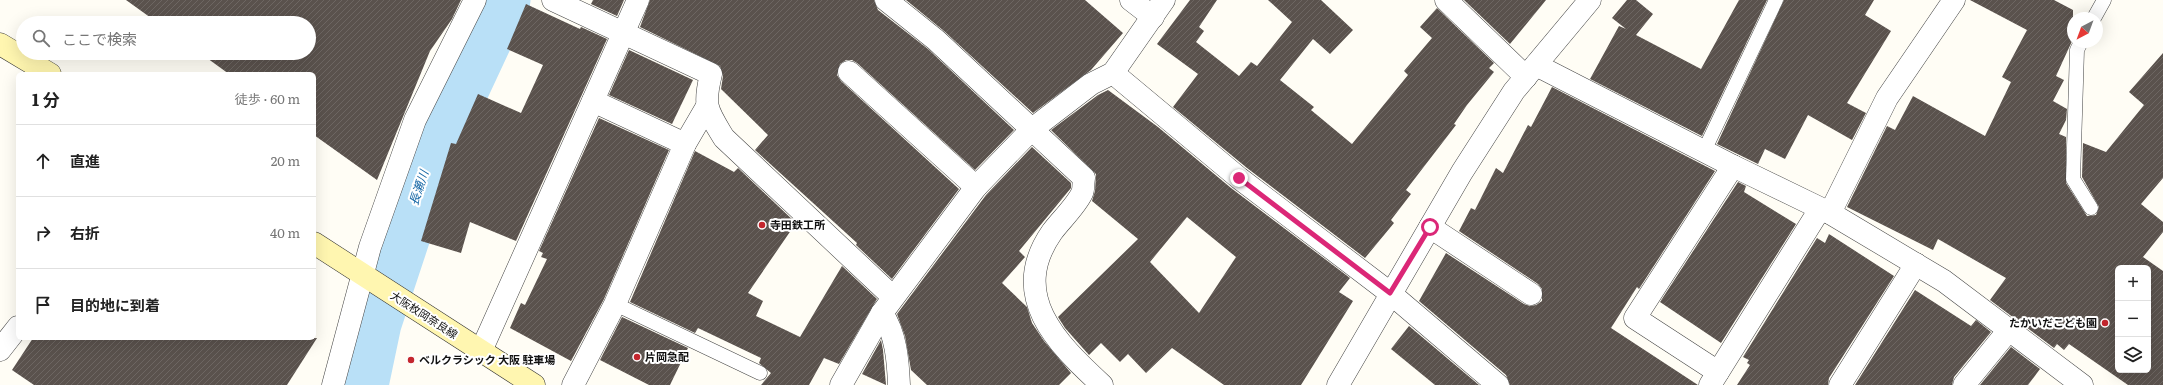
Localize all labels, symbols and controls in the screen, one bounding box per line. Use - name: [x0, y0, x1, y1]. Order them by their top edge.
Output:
- north arrow: [2067, 12, 2103, 48]
- search box: [16, 16, 316, 60]
- icon: search: [30, 27, 52, 49]
- text: ここで検索: [62, 27, 137, 50]
- text: 1 分: [32, 86, 59, 111]
- text: 徒歩 · 60 m: [235, 89, 300, 108]
- text: 直進: [70, 149, 100, 172]
- icon: ahead: [32, 150, 54, 172]
- text: 20 m: [271, 151, 300, 170]
- water label: 長瀬川: [404, 166, 433, 208]
- route end: [1230, 169, 1248, 187]
- place label: 寺田鉄工所: [770, 216, 825, 232]
- route start: [1421, 218, 1439, 236]
- marker: 寺田鉄工所: [757, 220, 767, 230]
- text: 右折: [70, 221, 100, 244]
- icon: right: [32, 222, 54, 244]
- text: 40 m: [270, 223, 300, 242]
- map controls: [2115, 265, 2151, 373]
- button: +: [2115, 265, 2151, 301]
- street label: 大阪枚岡奈良線: [388, 286, 461, 342]
- text: 目的地に到着: [70, 293, 160, 316]
- icon: arrive: [32, 294, 54, 316]
- button: −: [2115, 301, 2151, 337]
- place label: たかいだこども園: [2009, 314, 2097, 330]
- marker: たかいだこども園: [2100, 318, 2110, 328]
- button: layers: [2115, 337, 2151, 373]
- place label: 片岡急配: [645, 348, 689, 364]
- place label: ベルクラシック 大阪 駐車場: [419, 351, 555, 367]
- marker: 片岡急配: [632, 352, 642, 362]
- marker: ベルクラシック 大阪 駐車場: [406, 355, 416, 365]

